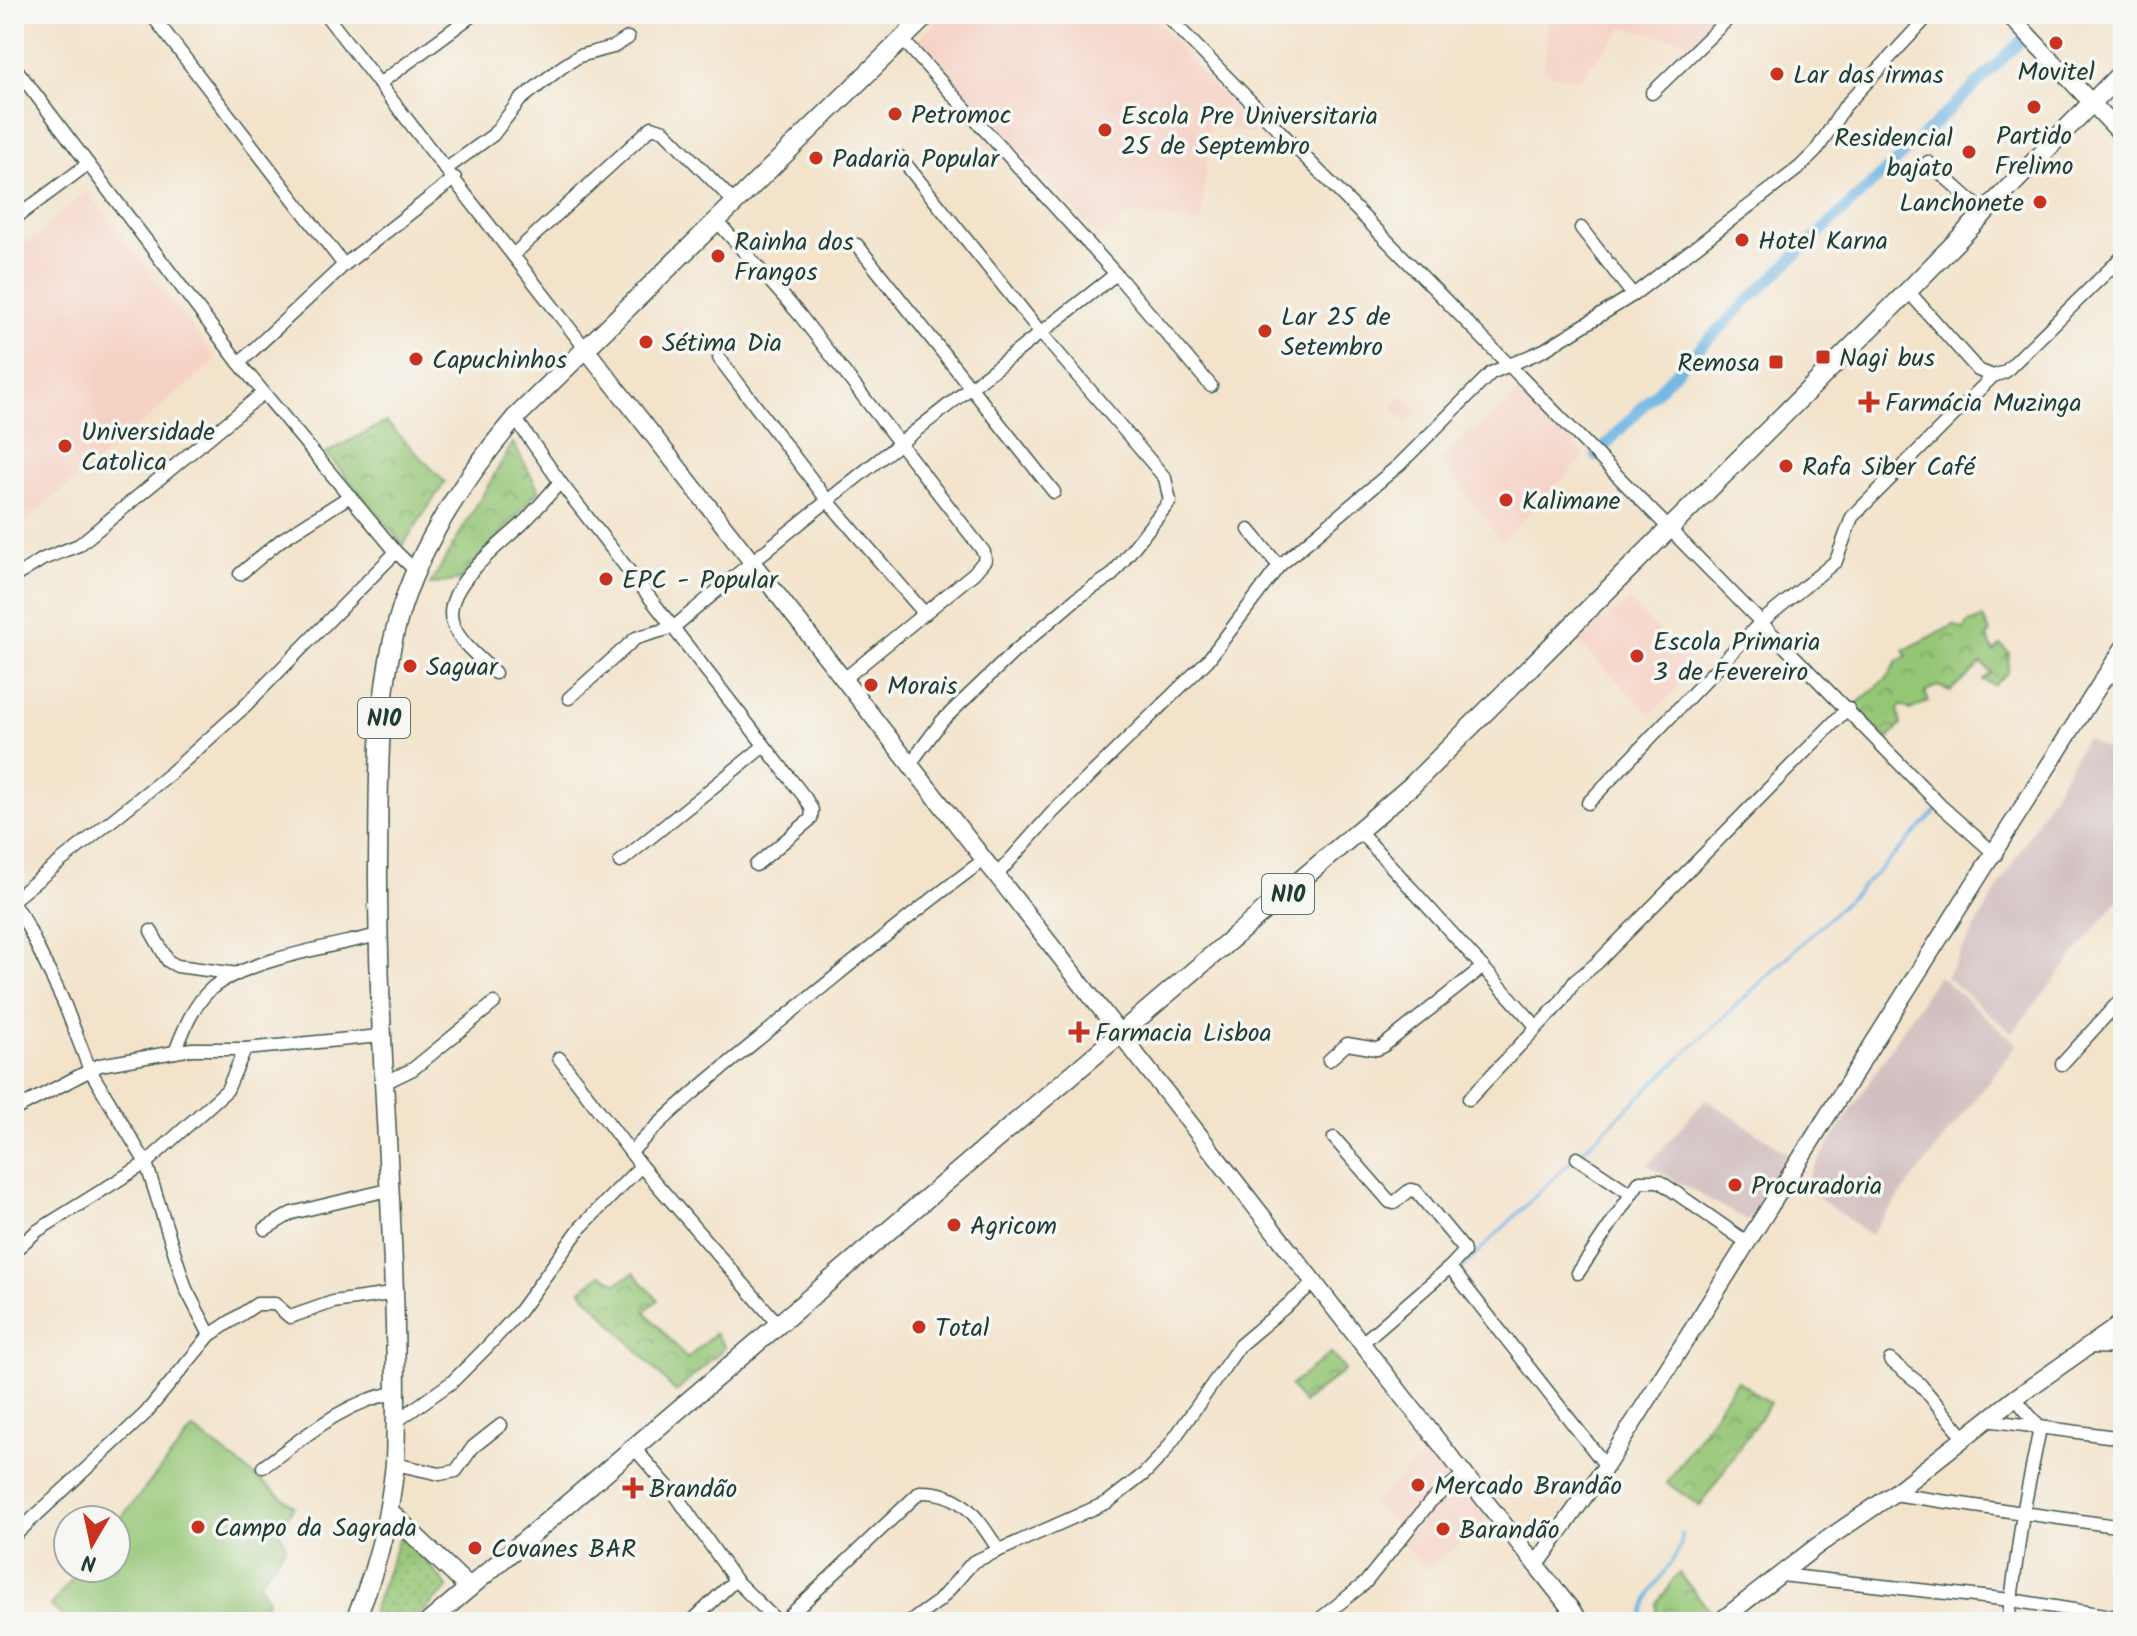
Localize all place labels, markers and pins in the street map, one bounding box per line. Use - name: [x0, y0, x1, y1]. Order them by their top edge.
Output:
- marker: Movitel: [2047, 34, 2065, 52]
- place label: Movitel: [2017, 52, 2095, 94]
- place label: Lar das irmas: [1793, 55, 1944, 97]
- marker: Lar das irmas: [1768, 65, 1786, 83]
- place label: Petromoc: [911, 95, 1011, 137]
- place label: Escola Pre Universitaria 25 de Septembro: [1121, 96, 1378, 168]
- marker: Partido Frelimo: [2025, 98, 2043, 116]
- marker: Petromoc: [886, 105, 904, 123]
- place label: Partido Frelimo: [1995, 116, 2073, 188]
- place label: Residencial bajato: [1834, 118, 1953, 190]
- marker: Escola Pre Universitaria 25 de Septembro: [1096, 121, 1114, 139]
- place label: Padaria Popular: [832, 139, 1000, 181]
- marker: Residencial bajato: [1960, 143, 1978, 161]
- marker: Padaria Popular: [807, 149, 825, 167]
- place label: Lanchonete: [1899, 183, 2024, 225]
- marker: Lanchonete: [2031, 193, 2049, 211]
- place label: Hotel Karna: [1758, 221, 1888, 263]
- place label: Rainha dos Frangos: [734, 222, 854, 294]
- marker: Hotel Karna: [1733, 231, 1751, 249]
- marker: Rainha dos Frangos: [709, 247, 727, 265]
- place label: Lar 25 de Setembro: [1281, 297, 1391, 369]
- marker: Lar 25 de Setembro: [1256, 322, 1274, 340]
- place label: Sétima Dia: [662, 323, 782, 365]
- marker: Sétima Dia: [637, 333, 655, 351]
- place label: Nagi bus: [1839, 338, 1935, 380]
- place label: Capuchinhos: [432, 340, 567, 382]
- place label: Remosa: [1677, 343, 1760, 385]
- marker: Nagi bus: [1814, 348, 1832, 366]
- marker: Capuchinhos: [407, 350, 425, 368]
- marker: Remosa: [1767, 353, 1785, 371]
- place label: Farmácia Muzinga: [1885, 383, 2082, 425]
- marker: Farmácia Muzinga: [1860, 393, 1878, 411]
- place label: Universidade Catolica: [81, 412, 215, 484]
- marker: Universidade Catolica: [56, 437, 74, 455]
- place label: Rafa Siber Café: [1802, 447, 1977, 489]
- marker: Rafa Siber Café: [1777, 457, 1795, 475]
- place label: Kalimane: [1522, 481, 1621, 523]
- marker: Kalimane: [1497, 491, 1515, 509]
- place label: EPC - Popular: [622, 560, 779, 602]
- marker: EPC - Popular: [597, 570, 615, 588]
- place label: Escola Primaria 3 de Fevereiro: [1653, 622, 1820, 694]
- place label: Saguar: [426, 647, 499, 689]
- marker: Escola Primaria 3 de Fevereiro: [1628, 647, 1646, 665]
- marker: Saguar: [401, 657, 419, 675]
- place label: Morais: [887, 666, 957, 708]
- marker: Morais: [862, 676, 880, 694]
- place label: Farmacia Lisboa: [1095, 1013, 1272, 1055]
- marker: Farmacia Lisboa: [1070, 1023, 1088, 1041]
- place label: Procuradoria: [1751, 1166, 1882, 1208]
- marker: Procuradoria: [1726, 1176, 1744, 1194]
- place label: Agricom: [970, 1206, 1057, 1248]
- marker: Agricom: [945, 1216, 963, 1234]
- place label: Total: [935, 1308, 989, 1350]
- marker: Total: [910, 1318, 928, 1336]
- place label: Mercado Brandão: [1434, 1466, 1622, 1508]
- place label: Brandão: [649, 1469, 737, 1511]
- marker: Mercado Brandão: [1409, 1476, 1427, 1494]
- marker: Brandão: [624, 1479, 642, 1497]
- place label: Campo da Sagrada: [214, 1508, 417, 1550]
- place label: Barandão: [1459, 1510, 1559, 1552]
- marker: Campo da Sagrada: [189, 1518, 207, 1536]
- marker: Barandão: [1434, 1520, 1452, 1538]
- place label: Covanes BAR: [491, 1529, 636, 1571]
- marker: Covanes BAR: [466, 1539, 484, 1557]

